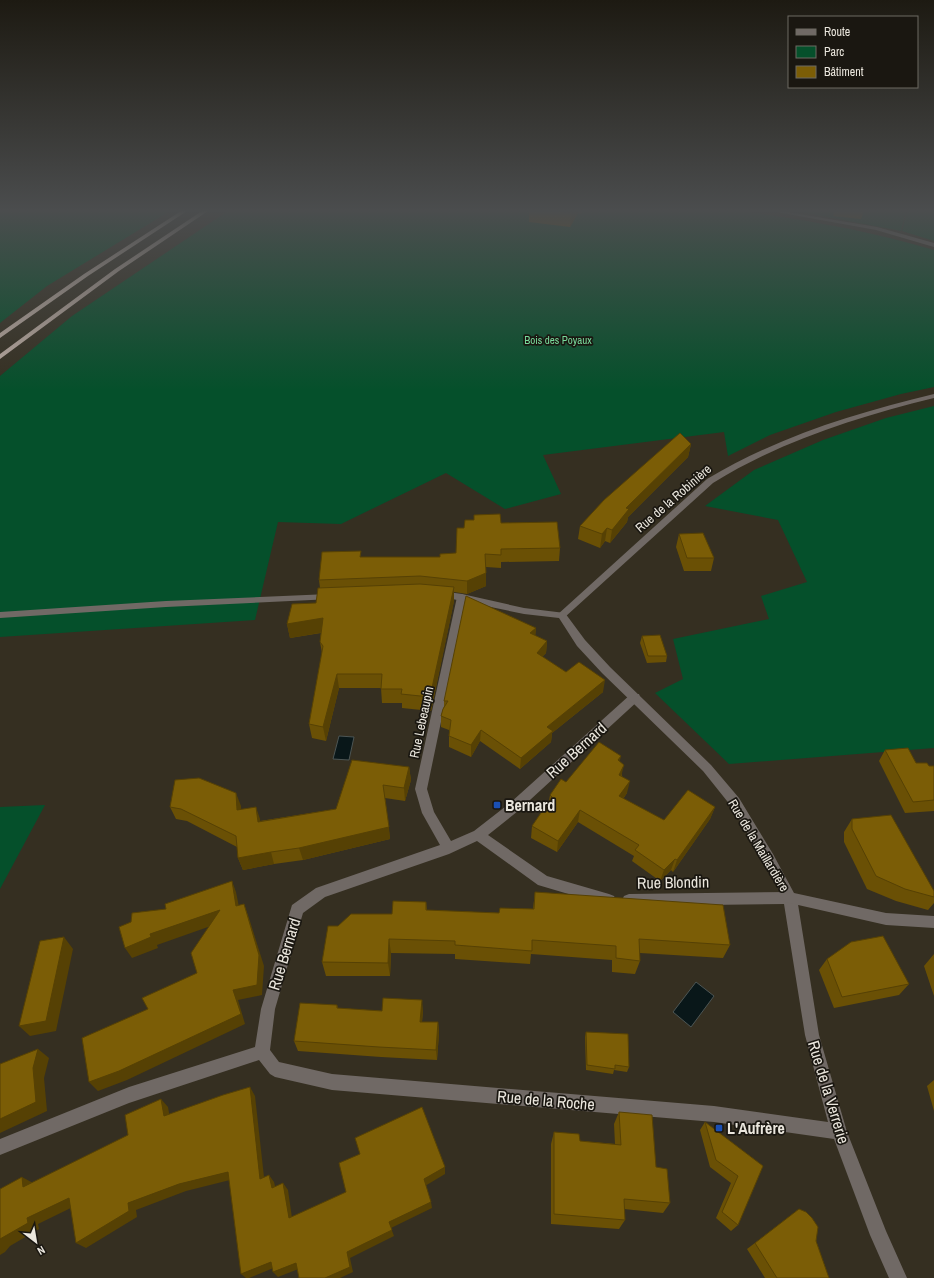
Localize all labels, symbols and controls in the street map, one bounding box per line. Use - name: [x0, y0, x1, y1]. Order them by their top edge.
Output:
- legend: [788, 16, 918, 88]
- text: Route: [824, 24, 850, 40]
- text: Parc: [824, 44, 844, 60]
- text: Bâtiment: [824, 64, 864, 80]
- park label: Bois des Poyaux: [524, 333, 592, 347]
- street label: Rue de la Robinière: [632, 461, 715, 536]
- street label: Rue Lebeaupin: [406, 685, 437, 760]
- street label: Rue Bernard: [541, 717, 611, 783]
- place label: Bernard: [505, 794, 555, 816]
- street label: Rue de la Maillardière: [724, 796, 793, 895]
- marker: Bernard: [492, 800, 502, 810]
- street label: Rue Blondin: [637, 870, 709, 894]
- street label: Rue Bernard: [263, 915, 305, 993]
- street label: Rue de la Verrerie: [803, 1038, 855, 1146]
- street label: Rue de la Roche: [496, 1085, 596, 1115]
- place label: L'Aufrère: [727, 1117, 785, 1139]
- marker: L'Aufrère: [714, 1123, 724, 1133]
- north arrow: [16, 1222, 56, 1262]
- text: N: [35, 1243, 48, 1258]

